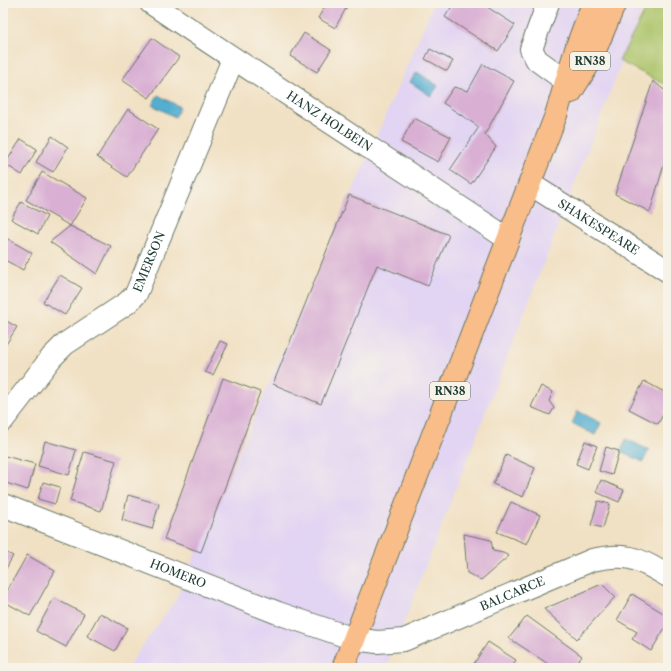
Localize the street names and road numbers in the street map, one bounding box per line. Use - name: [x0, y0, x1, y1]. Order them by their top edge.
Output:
- road number: RN38: [570, 52, 610, 70]
- street label: HANZ HOLBEIN: [284, 87, 375, 155]
- street label: SHAKESPEARE: [555, 196, 642, 258]
- street label: EMERSON: [130, 229, 168, 294]
- road number: RN38: [430, 382, 470, 400]
- street label: HOMERO: [148, 555, 208, 591]
- street label: BALCARCE: [478, 573, 547, 614]

